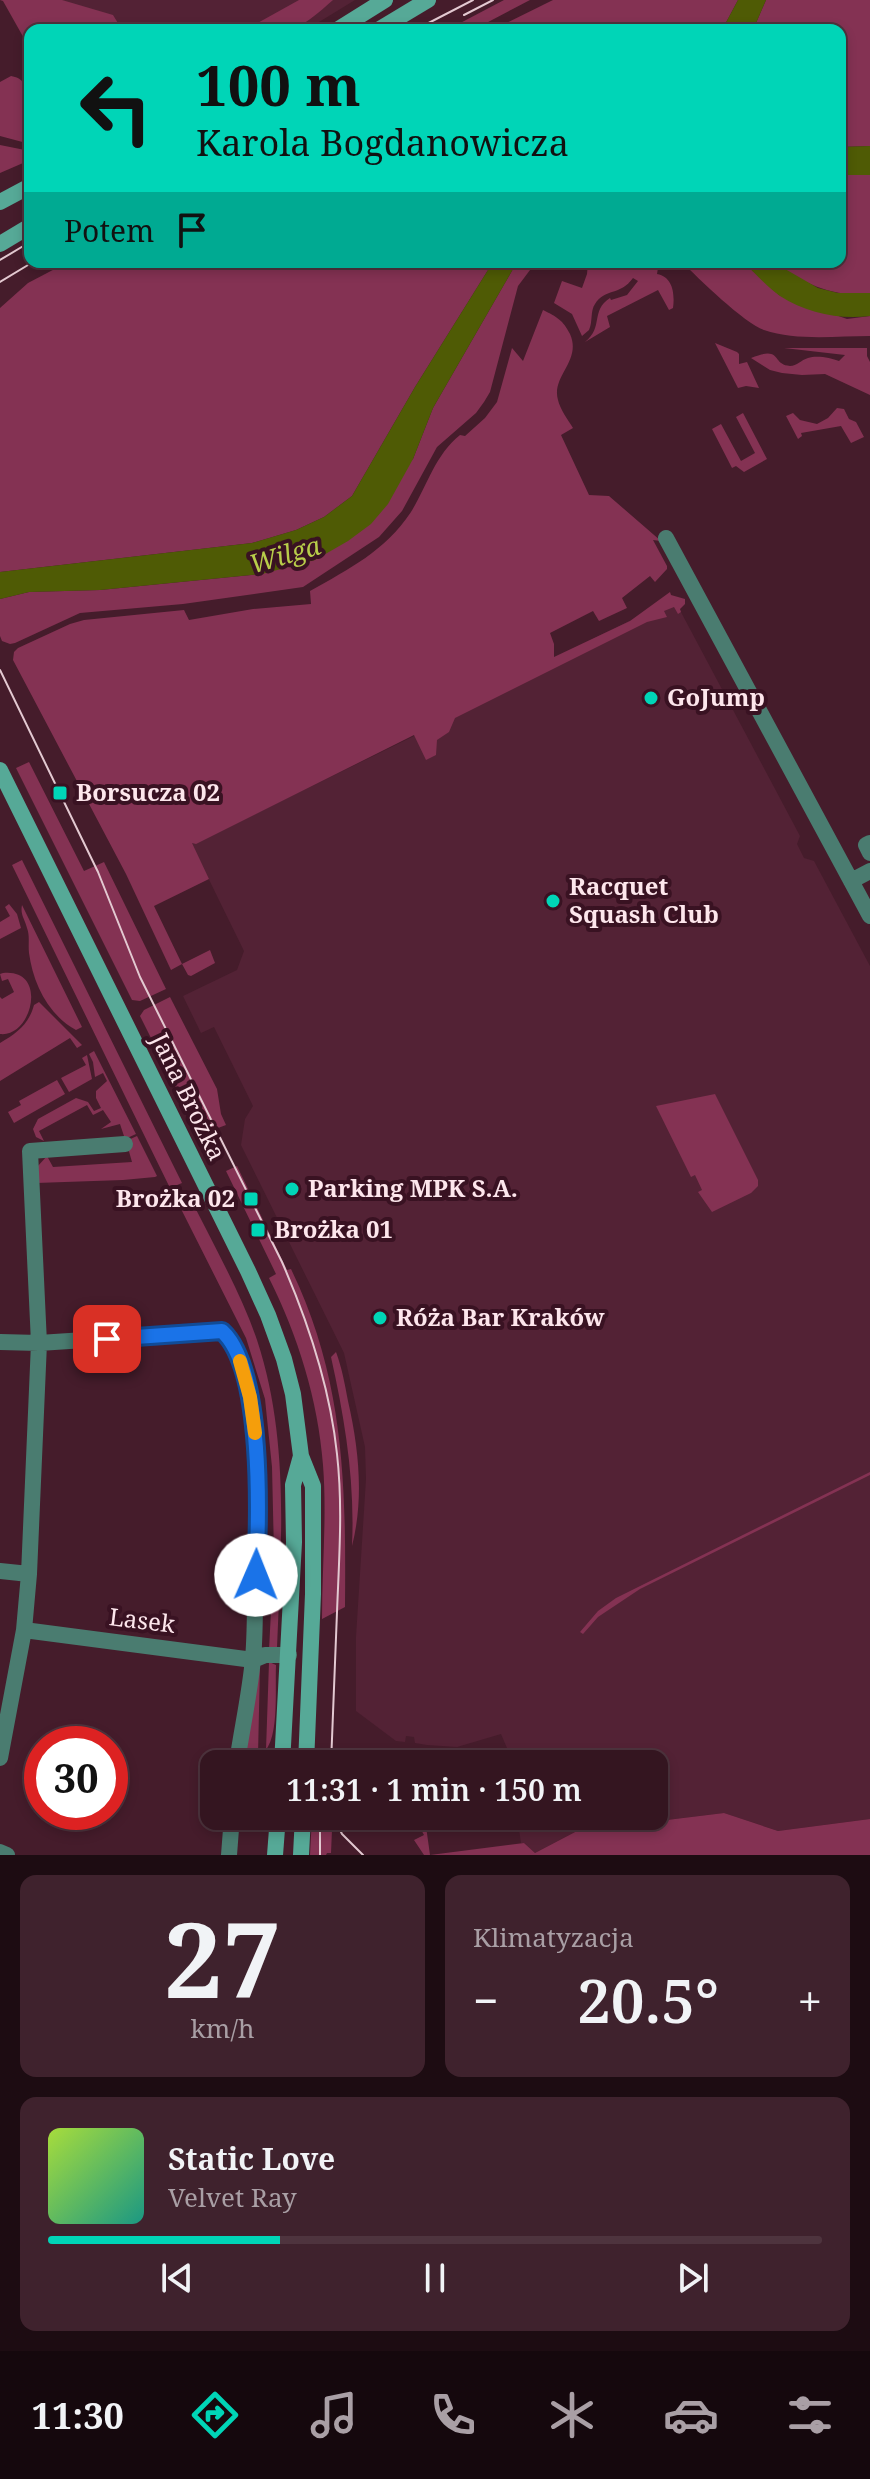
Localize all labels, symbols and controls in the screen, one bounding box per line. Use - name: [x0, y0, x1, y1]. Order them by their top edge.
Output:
- text: 100 m: [196, 46, 361, 122]
- icon: left: [64, 56, 168, 160]
- text: Karola Bogdanowicza: [196, 118, 569, 167]
- icon: arrive: [170, 208, 214, 252]
- text: Potem: [64, 210, 154, 251]
- water label: Wilga: [245, 527, 325, 581]
- place label: GoJump: [667, 680, 765, 713]
- marker: GoJump: [642, 689, 660, 707]
- place label: Borsucza 02: [76, 775, 220, 808]
- marker: Borsucza 02: [51, 784, 69, 802]
- place label: Racquet Squash Club: [569, 869, 719, 930]
- marker: Racquet Squash Club: [544, 892, 562, 910]
- street label: Jana Brożka: [144, 1026, 234, 1166]
- place label: Parking MPK S.A.: [308, 1171, 518, 1204]
- marker: Parking MPK S.A.: [283, 1180, 301, 1198]
- place label: Brożka 02: [116, 1181, 235, 1214]
- marker: Brożka 02: [242, 1190, 260, 1208]
- place label: Brożka 01: [274, 1212, 393, 1245]
- marker: Brożka 01: [249, 1221, 267, 1239]
- place label: Róża Bar Kraków: [396, 1300, 605, 1333]
- pin: [73, 1305, 141, 1373]
- marker: Róża Bar Kraków: [371, 1309, 389, 1327]
- icon: arrive: [85, 1317, 129, 1361]
- position arrow: [214, 1533, 298, 1617]
- street label: Lasek: [107, 1599, 178, 1640]
- speed limit sign: 30: [24, 1726, 128, 1830]
- text: 11:31 · 1 min · 150 m: [286, 1769, 582, 1810]
- text: 27: [164, 1887, 281, 2028]
- text: Klimatyzacja: [473, 1919, 634, 1955]
- text: 20.5°: [577, 1959, 719, 2041]
- text: −: [473, 1970, 498, 2030]
- text: +: [797, 1970, 822, 2030]
- text: km/h: [191, 2010, 254, 2046]
- text: Static Love: [168, 2138, 335, 2179]
- text: Velvet Ray: [168, 2179, 297, 2215]
- icon: previous: [155, 2256, 199, 2300]
- icon: pause: [413, 2256, 457, 2300]
- icon: next: [671, 2256, 715, 2300]
- icon: directions: [187, 2387, 243, 2443]
- icon: music: [306, 2387, 362, 2443]
- icon: phone: [425, 2387, 481, 2443]
- icon: climate: [544, 2387, 600, 2443]
- icon: car: [663, 2387, 719, 2443]
- icon: filters: [782, 2387, 838, 2443]
- text: 11:30: [32, 2391, 124, 2440]

